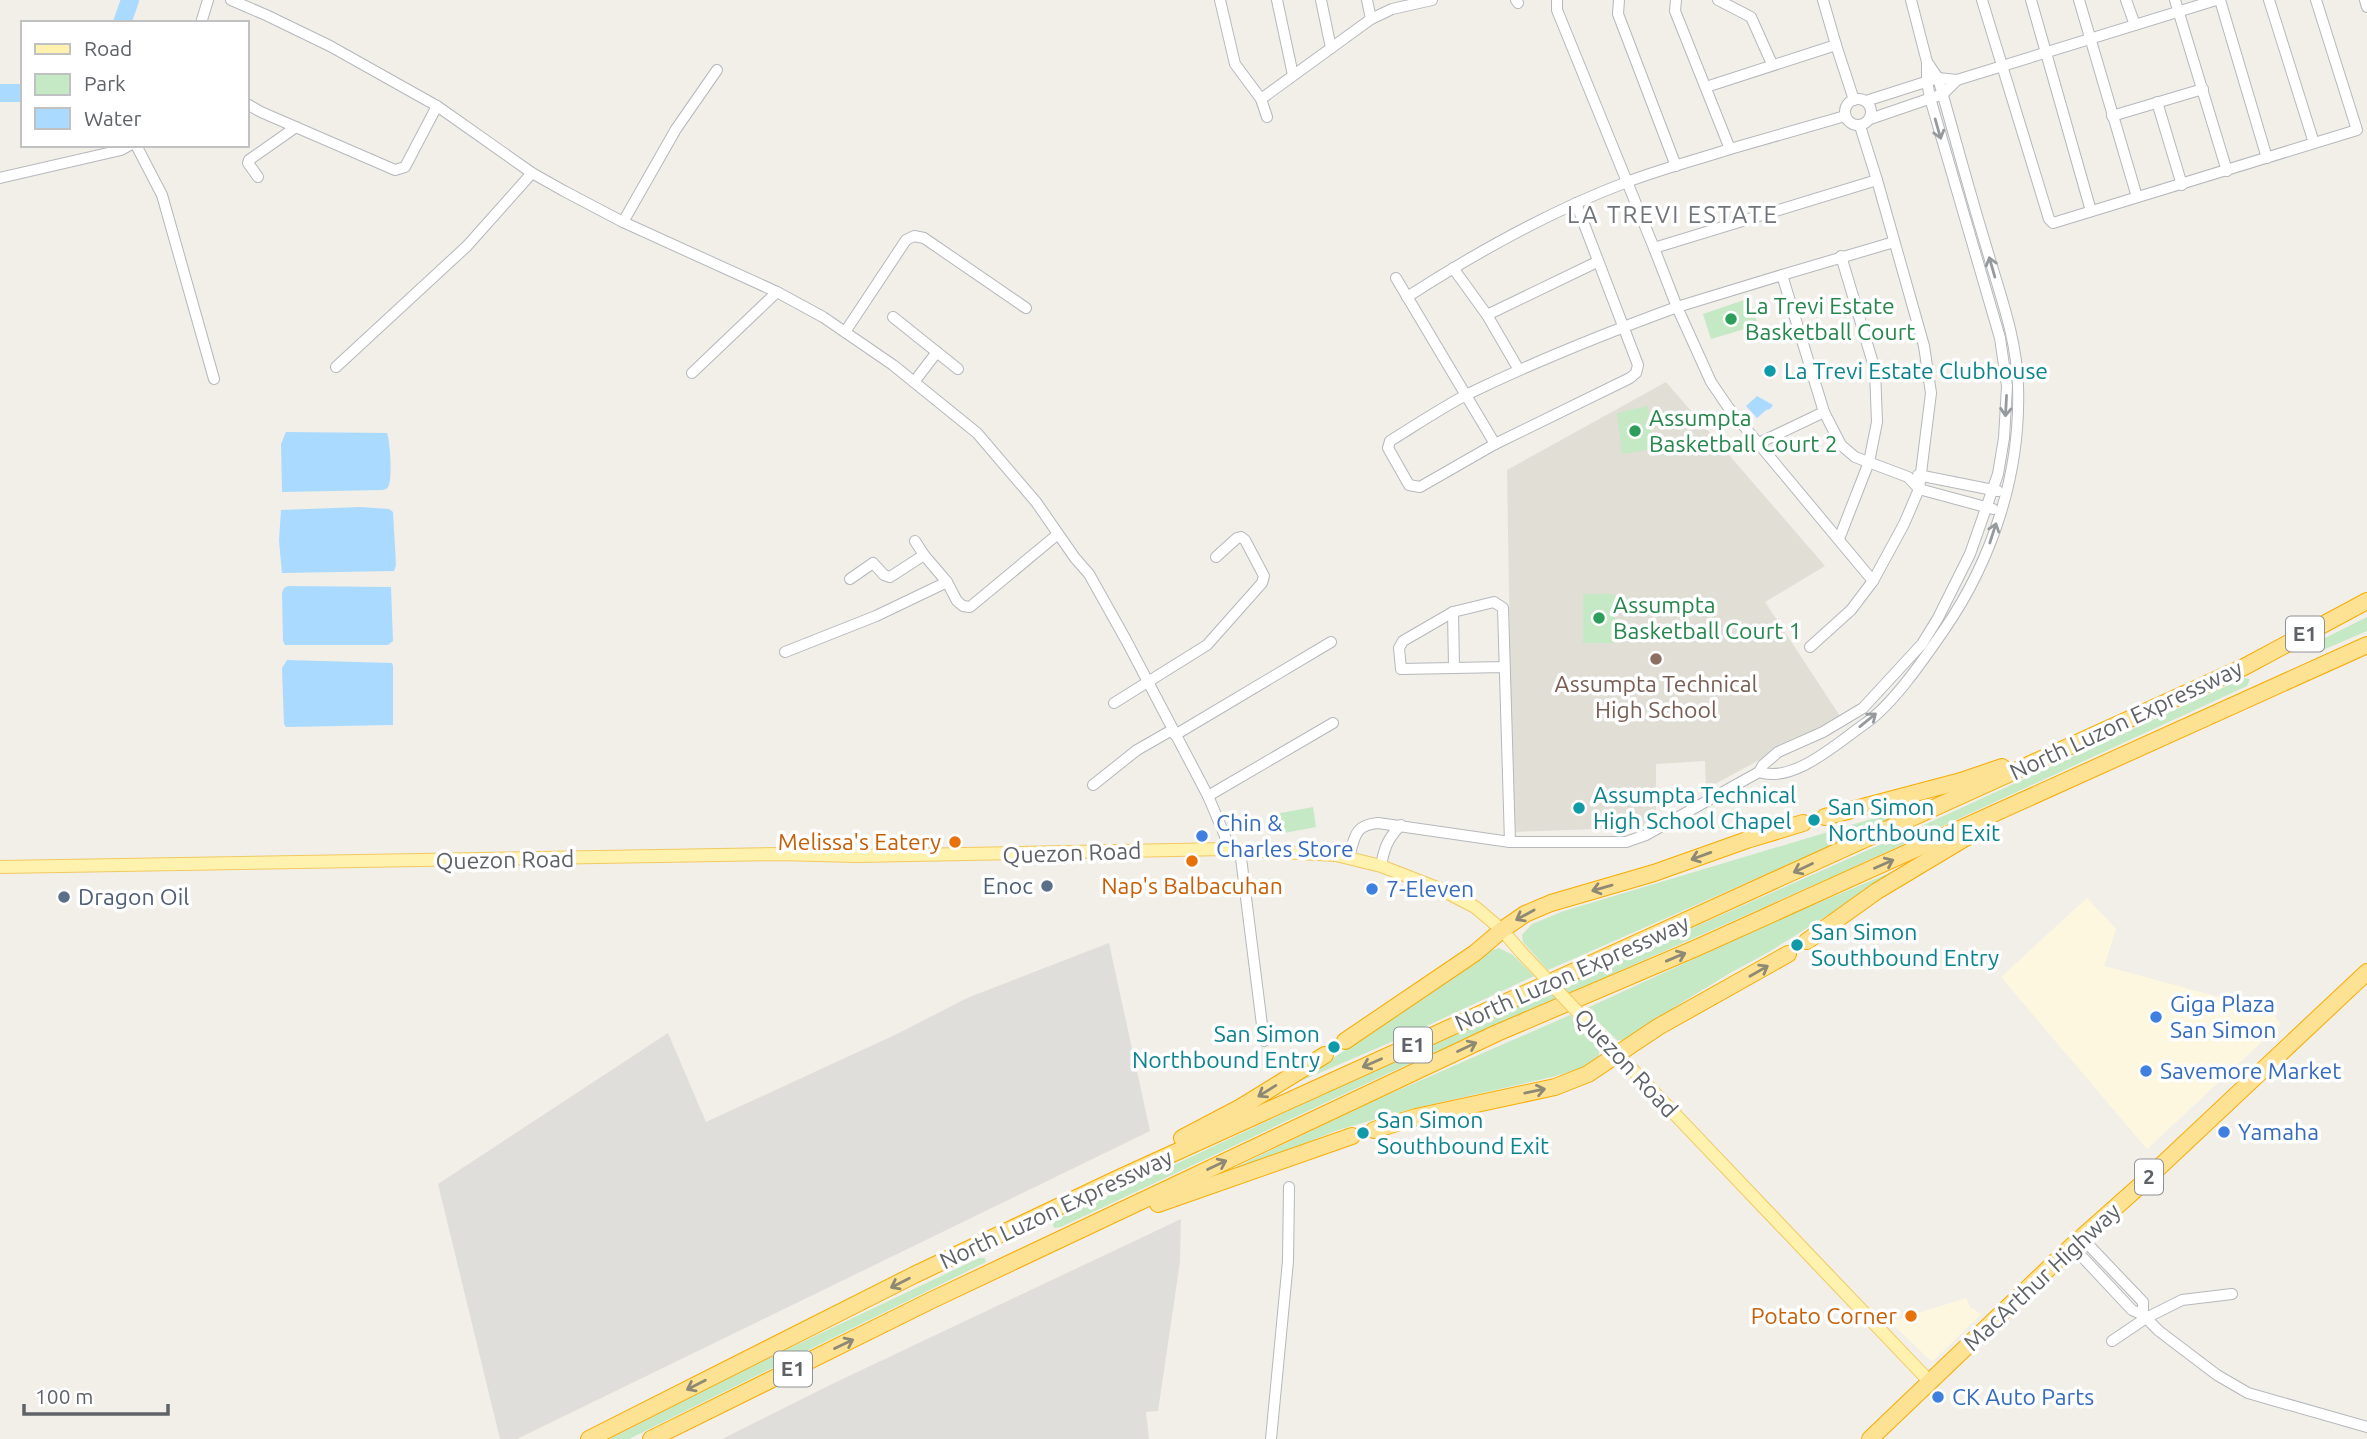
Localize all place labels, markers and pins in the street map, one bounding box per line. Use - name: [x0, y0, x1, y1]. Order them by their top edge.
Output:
- place label: La Trevi Estate Basketball Court: [1745, 293, 1915, 344]
- marker: La Trevi Estate Basketball Court: [1723, 311, 1739, 327]
- place label: La Trevi Estate Clubhouse: [1784, 358, 2048, 383]
- marker: La Trevi Estate Clubhouse: [1762, 363, 1778, 379]
- place label: Assumpta Basketball Court 2: [1649, 405, 1838, 456]
- marker: Assumpta Basketball Court 2: [1627, 423, 1643, 439]
- place label: Assumpta Basketball Court 1: [1613, 592, 1802, 643]
- marker: Assumpta Basketball Court 1: [1591, 610, 1607, 626]
- marker: Assumpta Technical High School: [1648, 651, 1664, 667]
- place label: Assumpta Technical High School: [1554, 671, 1758, 722]
- place label: Assumpta Technical High School Chapel: [1593, 782, 1796, 833]
- place label: San Simon Northbound Exit: [1828, 794, 2000, 845]
- marker: Assumpta Technical High School Chapel: [1571, 800, 1587, 816]
- place label: Chin & Charles Store: [1216, 810, 1354, 861]
- marker: San Simon Northbound Exit: [1806, 812, 1822, 828]
- marker: Chin & Charles Store: [1194, 828, 1210, 844]
- place label: Melissa's Eatery: [778, 829, 941, 854]
- marker: Melissa's Eatery: [947, 834, 963, 850]
- marker: Nap's Balbacuhan: [1184, 853, 1200, 869]
- place label: Enoc: [983, 873, 1033, 898]
- place label: Nap's Balbacuhan: [1101, 873, 1283, 898]
- place label: 7-Eleven: [1386, 876, 1474, 901]
- marker: Enoc: [1039, 878, 1055, 894]
- marker: 7-Eleven: [1364, 881, 1380, 897]
- place label: Dragon Oil: [78, 884, 189, 909]
- marker: Dragon Oil: [56, 889, 72, 905]
- place label: San Simon Southbound Entry: [1811, 919, 1999, 970]
- marker: San Simon Southbound Entry: [1789, 937, 1805, 953]
- place label: Giga Plaza San Simon: [2170, 991, 2276, 1042]
- marker: Giga Plaza San Simon: [2148, 1009, 2164, 1025]
- place label: San Simon Northbound Entry: [1132, 1021, 1320, 1072]
- marker: San Simon Northbound Entry: [1326, 1039, 1342, 1055]
- place label: Savemore Market: [2160, 1058, 2341, 1083]
- marker: Savemore Market: [2138, 1063, 2154, 1079]
- place label: San Simon Southbound Exit: [1377, 1107, 1549, 1158]
- place label: Yamaha: [2238, 1119, 2319, 1144]
- marker: Yamaha: [2216, 1124, 2232, 1140]
- marker: San Simon Southbound Exit: [1355, 1125, 1371, 1141]
- place label: Potato Corner: [1751, 1303, 1897, 1328]
- marker: Potato Corner: [1903, 1308, 1919, 1324]
- place label: CK Auto Parts: [1952, 1384, 2094, 1409]
- marker: CK Auto Parts: [1930, 1389, 1946, 1405]

